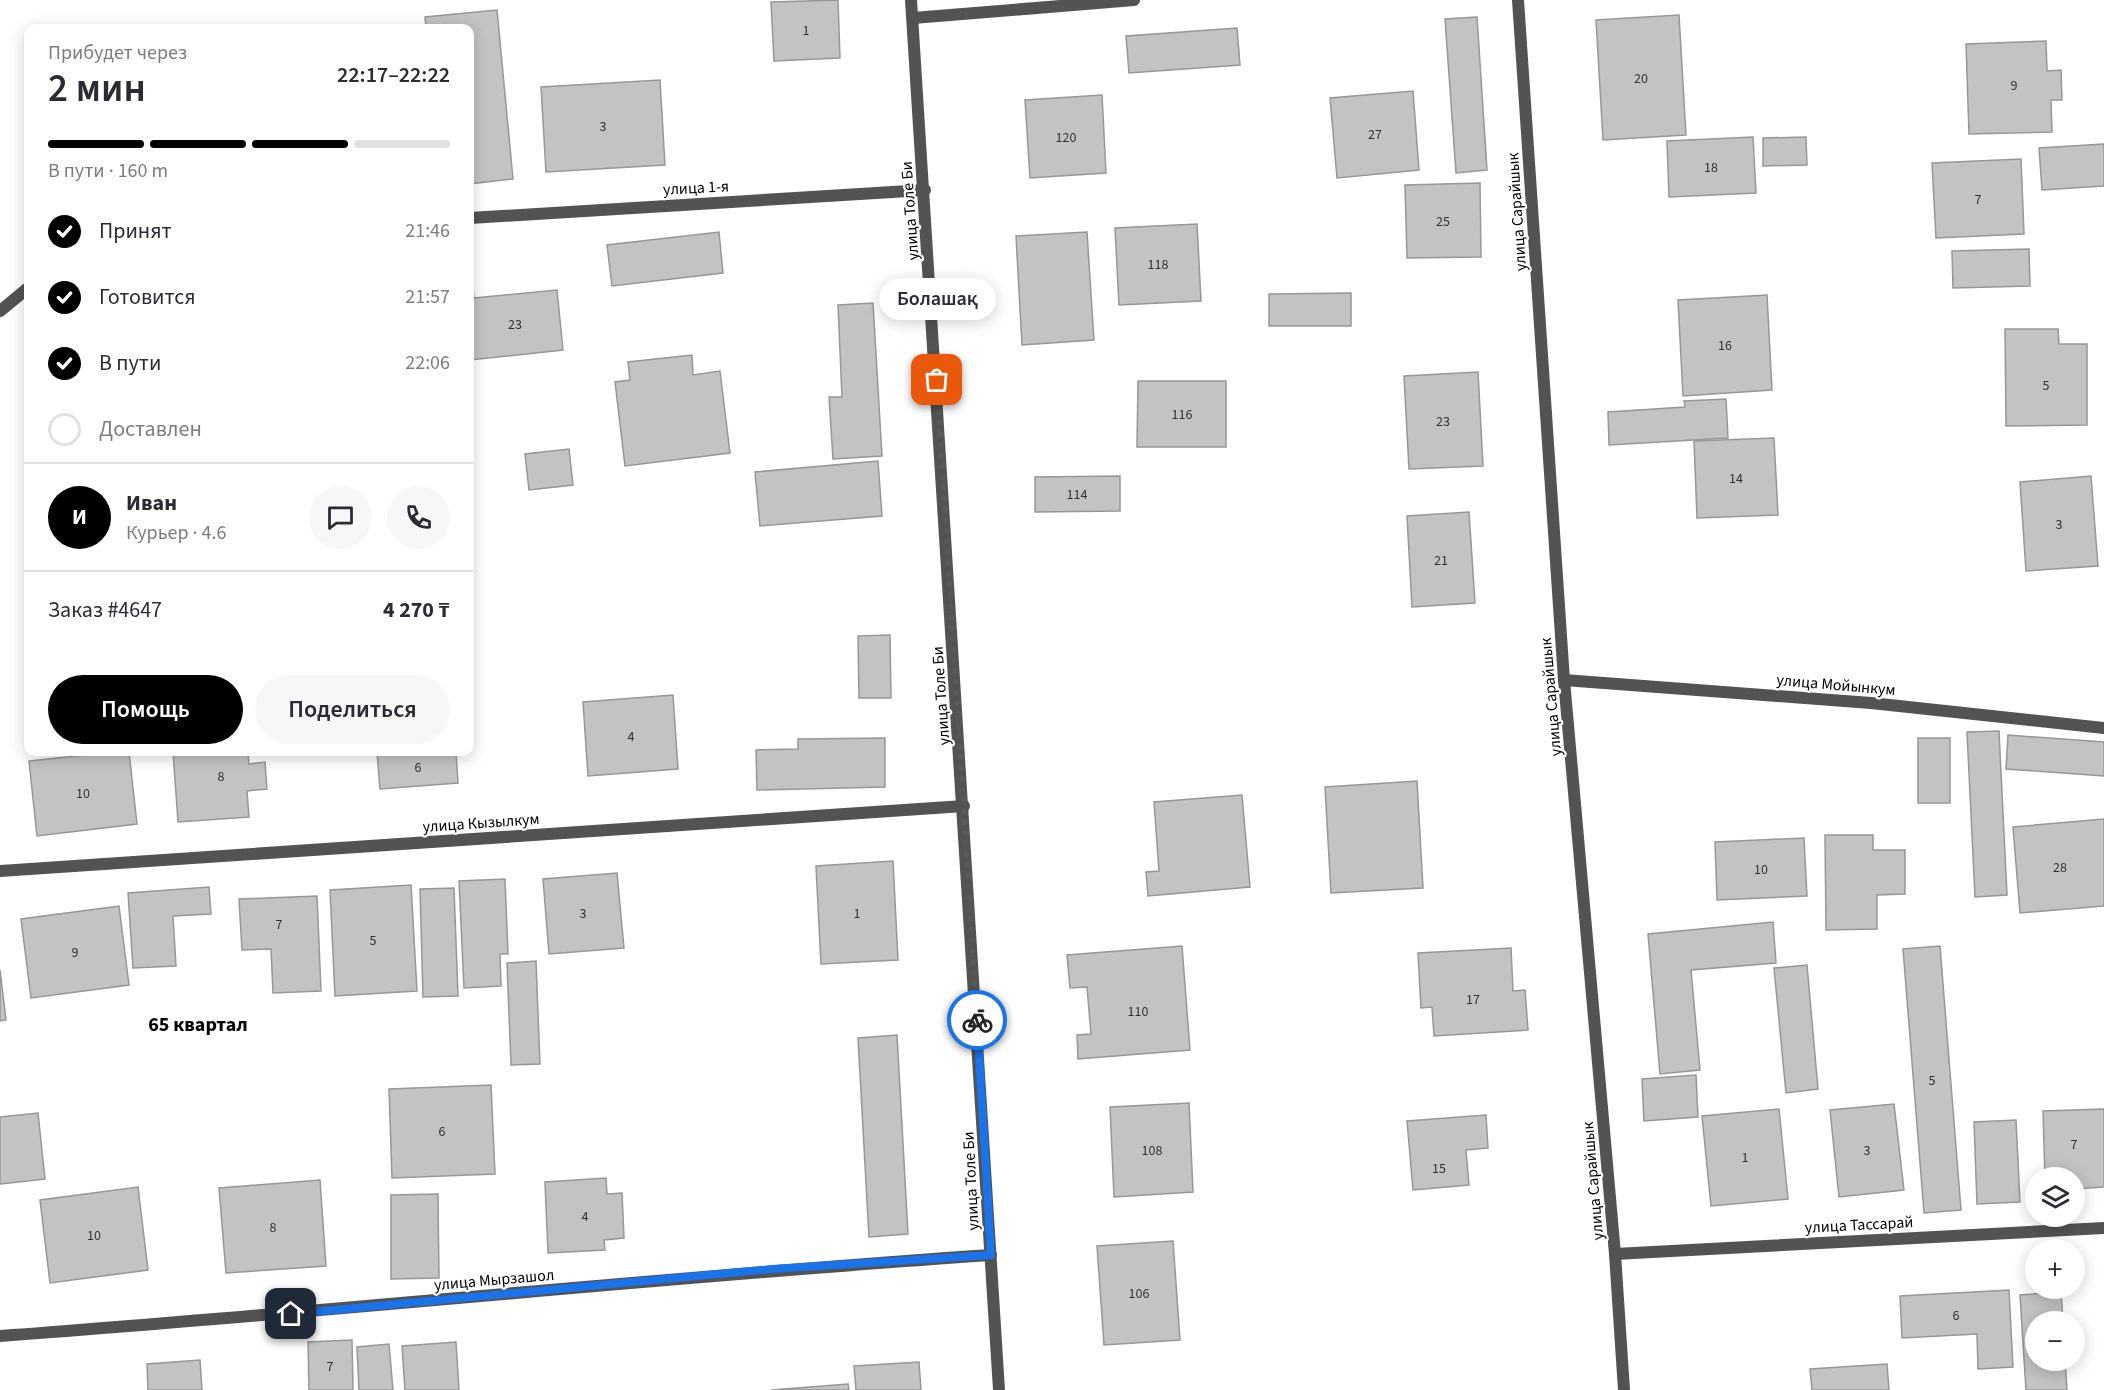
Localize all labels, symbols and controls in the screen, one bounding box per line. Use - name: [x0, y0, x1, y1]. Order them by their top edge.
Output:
- house number: 1: [803, 21, 810, 41]
- text: Прибудет через: [48, 39, 187, 67]
- text: 22:17–22:22: [337, 59, 450, 91]
- text: 2 мин: [48, 61, 146, 117]
- house number: 20: [1634, 69, 1648, 89]
- house number: 9: [2011, 76, 2018, 96]
- house number: 3: [600, 117, 607, 137]
- house number: 27: [1368, 125, 1382, 145]
- house number: 120: [1056, 128, 1076, 148]
- street label: улица Сарайшык: [1502, 152, 1532, 272]
- text: В пути · 160 m: [48, 157, 168, 185]
- house number: 18: [1704, 158, 1718, 178]
- street label: улица Толе Би: [896, 161, 924, 261]
- street label: улица 1-я: [662, 175, 730, 201]
- house number: 7: [1975, 190, 1982, 210]
- house number: 25: [1436, 212, 1450, 232]
- icon: check: [48, 215, 81, 248]
- text: Принят: [99, 215, 172, 247]
- text: 21:46: [405, 217, 450, 245]
- house number: 118: [1148, 255, 1168, 275]
- callout: Болашақ: [878, 278, 996, 320]
- icon: check: [48, 281, 81, 314]
- text: Готовится: [99, 281, 196, 313]
- text: 21:57: [405, 283, 450, 311]
- text: Болашақ: [897, 285, 978, 313]
- house number: 23: [508, 315, 522, 335]
- house number: 16: [1718, 336, 1732, 356]
- icon: check: [48, 347, 81, 380]
- text: В пути: [99, 347, 161, 379]
- text: 22:06: [405, 349, 450, 377]
- pin: [911, 354, 962, 405]
- icon: bag: [920, 363, 953, 396]
- house number: 5: [2043, 376, 2050, 396]
- house number: 116: [1172, 405, 1192, 425]
- house number: 23: [1436, 412, 1450, 432]
- text: Доставлен: [99, 413, 202, 445]
- house number: 14: [1729, 469, 1743, 489]
- house number: 114: [1067, 485, 1087, 505]
- button: chat: [309, 486, 372, 549]
- button: phone: [387, 486, 450, 549]
- text: Иван: [126, 487, 177, 519]
- text: И: [72, 501, 87, 533]
- house number: 3: [2056, 515, 2063, 535]
- text: Курьер · 4.6: [126, 519, 226, 547]
- house number: 21: [1434, 551, 1448, 571]
- text: Заказ #4647: [48, 594, 162, 626]
- text: 4 270 ₸: [383, 594, 450, 626]
- street label: улица Сарайшык: [1535, 637, 1567, 757]
- street label: улица Толе Би: [927, 646, 955, 746]
- street label: улица Мойынкум: [1775, 669, 1896, 701]
- button: Помощь: [48, 675, 243, 744]
- button: Поделиться: [255, 675, 450, 744]
- house number: 4: [628, 727, 635, 747]
- house number: 6: [415, 758, 422, 778]
- house number: 8: [218, 767, 225, 787]
- house number: 10: [76, 784, 90, 804]
- street label: улица Кызылкум: [422, 808, 540, 838]
- house number: 28: [2053, 858, 2067, 878]
- house number: 10: [1754, 860, 1768, 880]
- house number: 3: [580, 904, 587, 924]
- house number: 1: [854, 904, 861, 924]
- house number: 7: [276, 915, 283, 935]
- house number: 5: [370, 931, 377, 951]
- house number: 9: [72, 943, 79, 963]
- courier: [947, 990, 1007, 1050]
- house number: 17: [1466, 990, 1480, 1010]
- house number: 110: [1128, 1002, 1148, 1022]
- icon: bike: [961, 1004, 994, 1037]
- district label: 65 квартал: [148, 1011, 248, 1039]
- house number: 5: [1929, 1071, 1936, 1091]
- street label: улица Сарайшык: [1577, 1121, 1609, 1241]
- house number: 6: [439, 1122, 446, 1142]
- street label: улица Толе Би: [957, 1131, 985, 1231]
- house number: 7: [2071, 1135, 2078, 1155]
- house number: 108: [1142, 1141, 1162, 1161]
- house number: 3: [1864, 1141, 1871, 1161]
- house number: 1: [1742, 1148, 1749, 1168]
- house number: 15: [1432, 1159, 1446, 1179]
- map controls: [2025, 1167, 2085, 1371]
- button: layers: [2025, 1167, 2085, 1227]
- house number: 4: [582, 1207, 589, 1227]
- street label: улица Тассарай: [1804, 1211, 1914, 1239]
- house number: 8: [270, 1218, 277, 1238]
- house number: 10: [87, 1226, 101, 1246]
- button: +: [2025, 1239, 2085, 1299]
- street label: улица Мырзашол: [433, 1264, 555, 1296]
- house number: 106: [1129, 1284, 1149, 1304]
- pin: [265, 1288, 316, 1339]
- icon: home: [274, 1297, 307, 1330]
- house number: 6: [1953, 1306, 1960, 1326]
- button: −: [2025, 1311, 2085, 1371]
- house number: 7: [327, 1357, 334, 1377]

